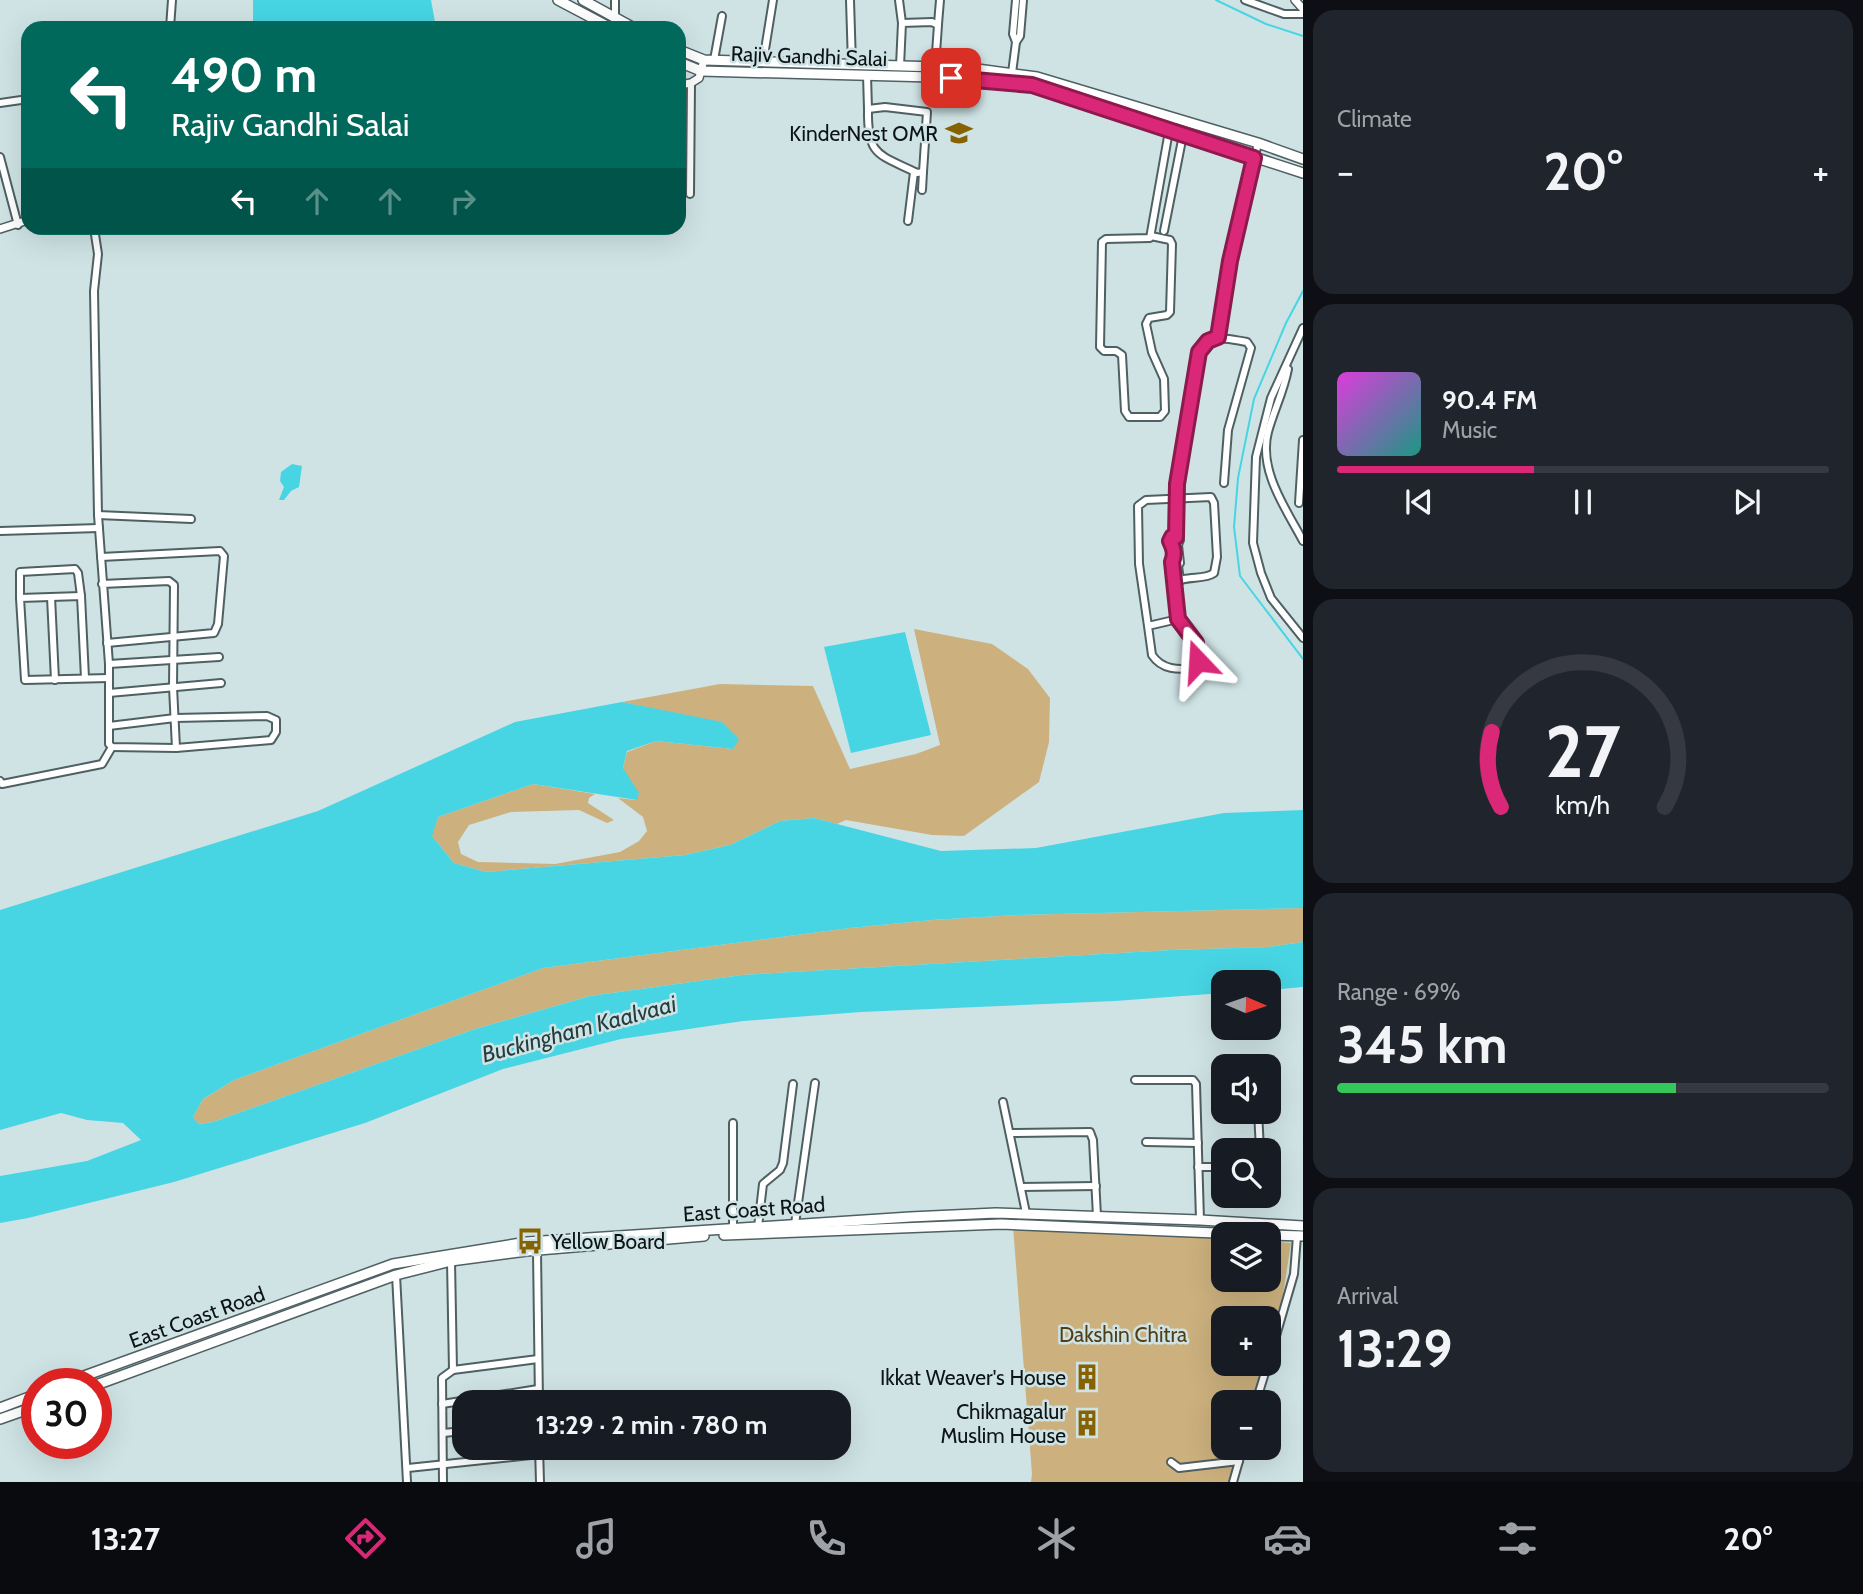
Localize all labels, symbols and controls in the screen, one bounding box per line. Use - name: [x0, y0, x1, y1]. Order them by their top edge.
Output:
- street label: Rajiv Gandhi Salai: [730, 41, 888, 72]
- text: 490 m: [171, 45, 317, 104]
- pin: [921, 48, 981, 108]
- icon: left: [56, 49, 147, 140]
- icon: arrive: [932, 59, 970, 97]
- text: Rajiv Gandhi Salai: [171, 105, 410, 144]
- text: Climate: [1337, 105, 1412, 133]
- school or university icon: KinderNest OMR: [944, 118, 974, 148]
- place label: KinderNest OMR: [789, 121, 938, 146]
- text: 20°: [1543, 140, 1623, 203]
- text: −: [1337, 148, 1354, 195]
- text: +: [1812, 148, 1829, 195]
- icon: left: [225, 182, 263, 220]
- icon: ahead: [298, 182, 336, 220]
- icon: ahead: [371, 182, 409, 220]
- icon: right: [444, 182, 482, 220]
- text: 90.4 FM: [1442, 384, 1537, 416]
- text: Music: [1442, 416, 1497, 444]
- icon: previous: [1400, 483, 1438, 521]
- icon: pause: [1564, 483, 1602, 521]
- icon: next: [1728, 483, 1766, 521]
- position arrow: [1161, 624, 1235, 698]
- text: 27: [1545, 707, 1621, 795]
- text: km/h: [1556, 790, 1610, 820]
- north arrow: [1211, 970, 1281, 1040]
- map controls: [1211, 970, 1281, 1460]
- text: Range · 69%: [1337, 978, 1461, 1006]
- water label: Buckingham Kaalvaai: [479, 989, 680, 1068]
- text: 345 km: [1337, 1013, 1507, 1076]
- button: sound: [1211, 1054, 1281, 1124]
- button: search: [1211, 1138, 1281, 1208]
- street label: East Coast Road: [682, 1192, 826, 1226]
- button: layers: [1211, 1222, 1281, 1292]
- bus stop icon: Yellow Board: [515, 1226, 545, 1256]
- place label: Yellow Board: [550, 1229, 665, 1254]
- street label: East Coast Road: [126, 1281, 268, 1353]
- text: Arrival: [1337, 1282, 1398, 1310]
- button: +: [1211, 1306, 1281, 1376]
- text: 13:29: [1337, 1317, 1453, 1380]
- park label: Dakshin Chitra: [1059, 1322, 1187, 1347]
- building icon: Ikkat Weaver's House: [1072, 1362, 1102, 1392]
- place label: Ikkat Weaver's House: [880, 1365, 1066, 1390]
- speed limit sign: 30: [21, 1368, 112, 1459]
- button: −: [1211, 1390, 1281, 1460]
- place label: Chikmagalur Muslim House: [940, 1399, 1066, 1448]
- building icon: Chikmagalur Muslim House: [1072, 1408, 1102, 1438]
- text: 13:29 · 2 min · 780 m: [536, 1409, 767, 1441]
- icon: directions: [341, 1514, 390, 1563]
- icon: music: [572, 1514, 621, 1563]
- icon: phone: [802, 1514, 851, 1563]
- icon: climate: [1032, 1514, 1081, 1563]
- icon: car: [1263, 1514, 1312, 1563]
- icon: filters: [1493, 1514, 1542, 1563]
- text: 13:27: [91, 1519, 160, 1558]
- text: 20°: [1724, 1519, 1772, 1558]

